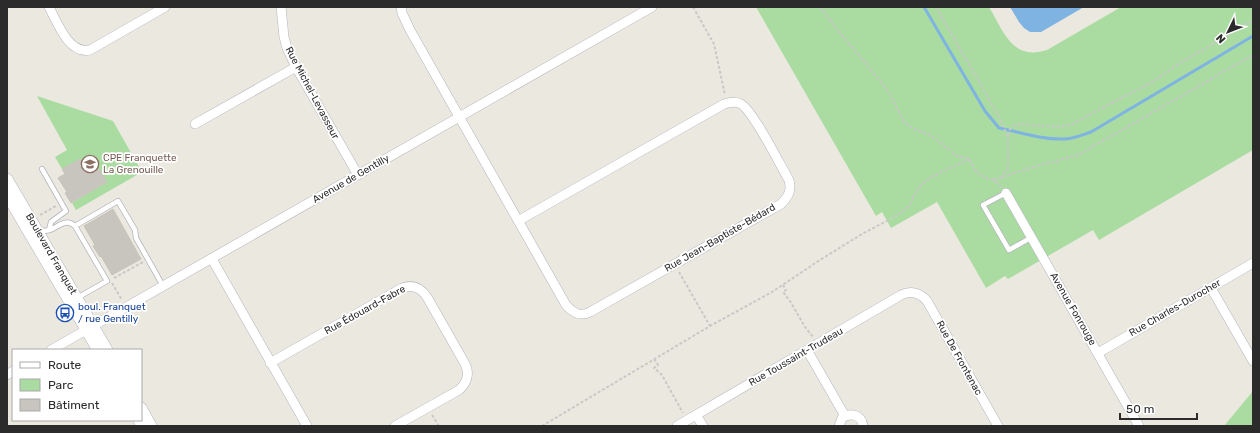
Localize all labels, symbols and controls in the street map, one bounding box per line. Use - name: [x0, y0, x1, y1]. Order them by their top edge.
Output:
- north arrow: [1208, 12, 1248, 52]
- text: N: [1214, 31, 1229, 46]
- street label: Rue Michel-Levasseur: [283, 45, 342, 141]
- place label: CPE Franquette La Grenouille: [103, 152, 177, 176]
- street label: Avenue de Gentilly: [311, 152, 392, 206]
- school or university icon: CPE Franquette La Grenouille: [80, 154, 100, 174]
- street label: Rue Jean-Baptiste-Bédard: [662, 201, 778, 275]
- street label: Boulevard Franquet: [23, 211, 79, 297]
- street label: Avenue Fonrouge: [1047, 270, 1099, 348]
- street label: Rue Charles-Durocher: [1127, 277, 1223, 339]
- street label: Rue Édouard-Fabre: [322, 283, 408, 337]
- place label: boul. Franquet / rue Gentilly: [78, 301, 146, 325]
- bus stop icon: boul. Franquet / rue Gentilly: [55, 303, 75, 323]
- street label: Rue De Frontenac: [934, 319, 985, 398]
- street label: Rue Toussaint-Trudeau: [747, 325, 845, 389]
- legend: [12, 349, 142, 421]
- text: Route: [48, 358, 82, 372]
- text: Parc: [48, 378, 74, 392]
- scale bar: [1120, 395, 1197, 421]
- text: Bâtiment: [48, 398, 100, 412]
- text: 50 m: [1126, 402, 1154, 416]

